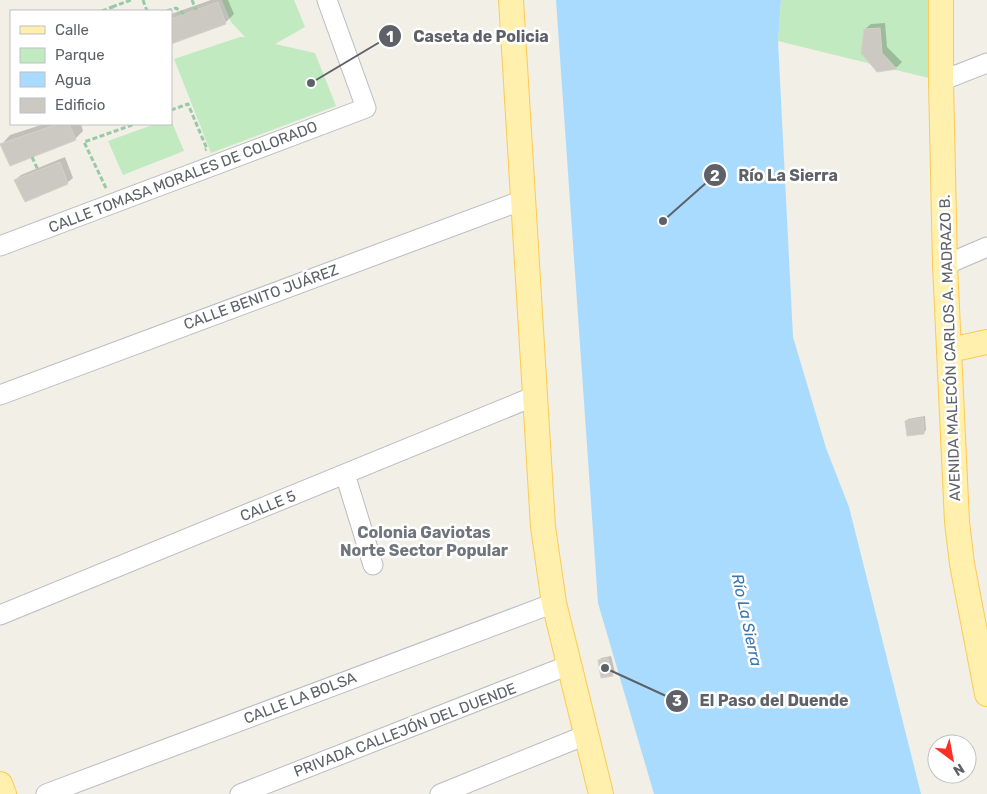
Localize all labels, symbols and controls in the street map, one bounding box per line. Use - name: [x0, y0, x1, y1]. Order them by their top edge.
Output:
- legend: [10, 10, 172, 125]
- text: Calle: [55, 21, 89, 39]
- callout: Caseta de Policia: [378, 21, 558, 52]
- text: Caseta de Policia: [413, 27, 549, 46]
- text: 1: [386, 28, 394, 46]
- text: Parque: [55, 46, 105, 64]
- text: Agua: [55, 71, 91, 89]
- text: Edificio: [55, 96, 105, 114]
- street label: CALLE TOMASA MORALES DE COLORADO: [46, 117, 320, 237]
- callout: Río La Sierra: [703, 160, 848, 191]
- text: Río La Sierra: [738, 166, 838, 185]
- text: 2: [710, 167, 720, 185]
- street label: AVENIDA MALECÓN CARLOS A. MADRAZO B.: [936, 194, 964, 502]
- street label: CALLE BENITO JUÁREZ: [181, 261, 341, 333]
- street label: CALLE 5: [238, 487, 299, 525]
- district label: Colonia Gaviotas Norte Sector Popular: [340, 523, 509, 560]
- water label: Río La Sierra: [728, 572, 766, 668]
- street label: CALLE LA BOLSA: [241, 668, 359, 728]
- street label: PRIVADA CALLEJÓN DEL DUENDE: [291, 679, 519, 781]
- callout: El Paso del Duende: [665, 685, 859, 716]
- text: El Paso del Duende: [699, 691, 849, 710]
- text: 3: [672, 692, 682, 710]
- north arrow: [927, 734, 977, 784]
- text: N: [950, 760, 967, 779]

